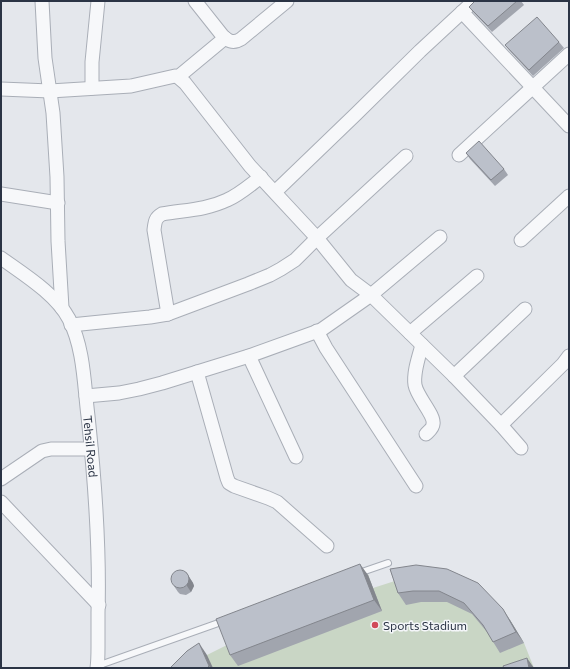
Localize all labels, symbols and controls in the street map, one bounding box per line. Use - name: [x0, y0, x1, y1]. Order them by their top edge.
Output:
- street label: Tehsil Road: [81, 415, 101, 478]
- place label: Sports Stadium: [383, 618, 467, 632]
- marker: Sports Stadium: [370, 620, 380, 630]

